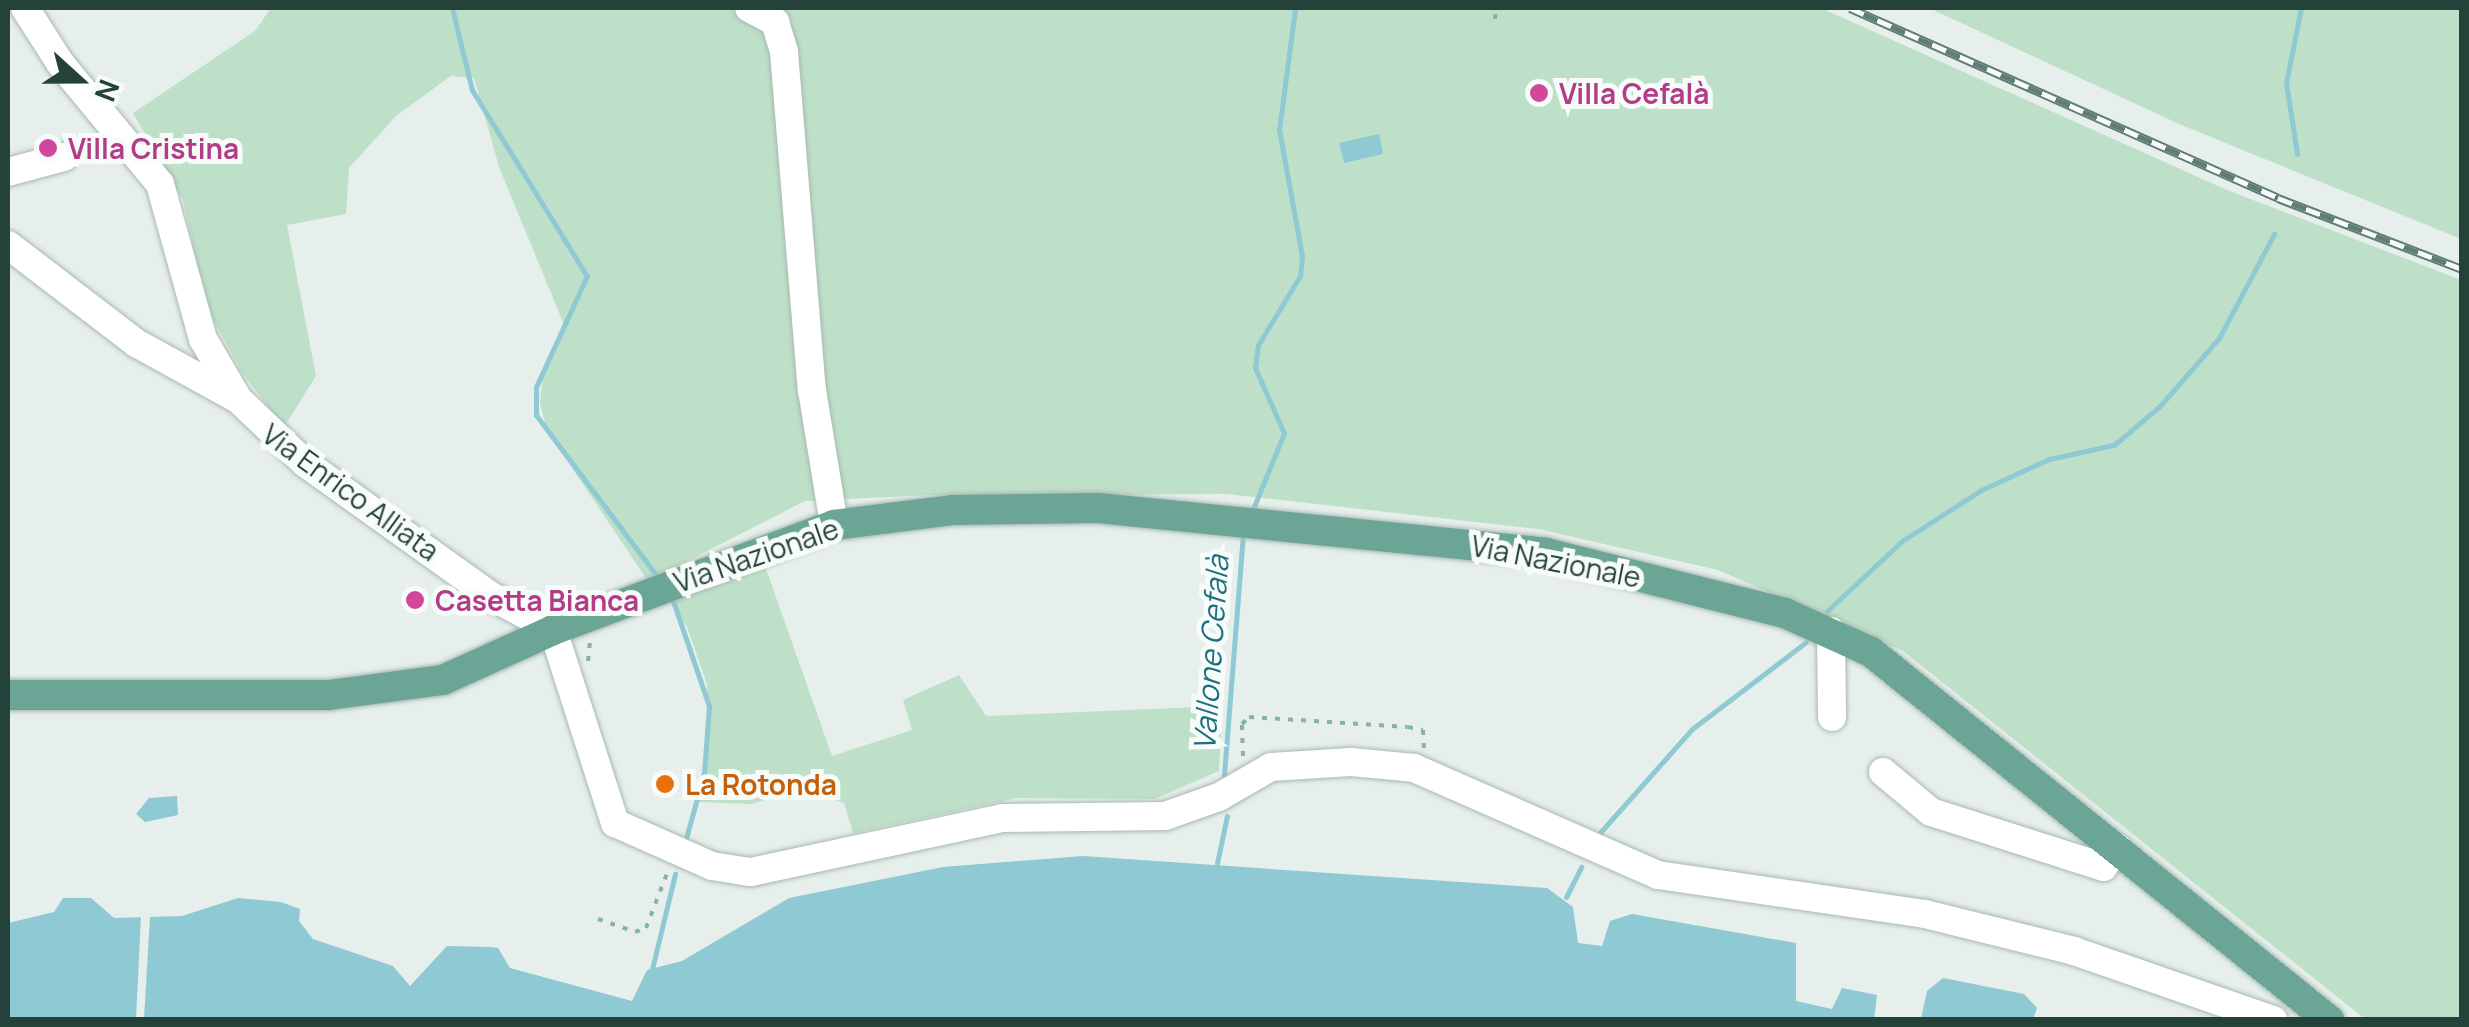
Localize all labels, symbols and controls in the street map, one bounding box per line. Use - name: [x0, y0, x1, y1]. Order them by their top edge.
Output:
- north arrow: [30, 30, 130, 130]
- text: N: [87, 75, 129, 107]
- place label: Villa Cefalà: [1559, 76, 1709, 110]
- marker: Villa Cefalà: [1528, 82, 1550, 104]
- place label: Villa Cristina: [68, 131, 239, 165]
- marker: Villa Cristina: [37, 137, 59, 159]
- street label: Via Enrico Alliata: [256, 417, 446, 567]
- street label: Via Nazionale: [669, 511, 843, 599]
- street label: Via Nazionale: [1468, 528, 1644, 594]
- water label: Vallone Cefalà: [1186, 554, 1236, 752]
- place label: Casetta Bianca: [435, 583, 639, 617]
- marker: Casetta Bianca: [404, 589, 426, 611]
- place label: La Rotonda: [685, 767, 837, 801]
- marker: La Rotonda: [654, 773, 676, 795]

